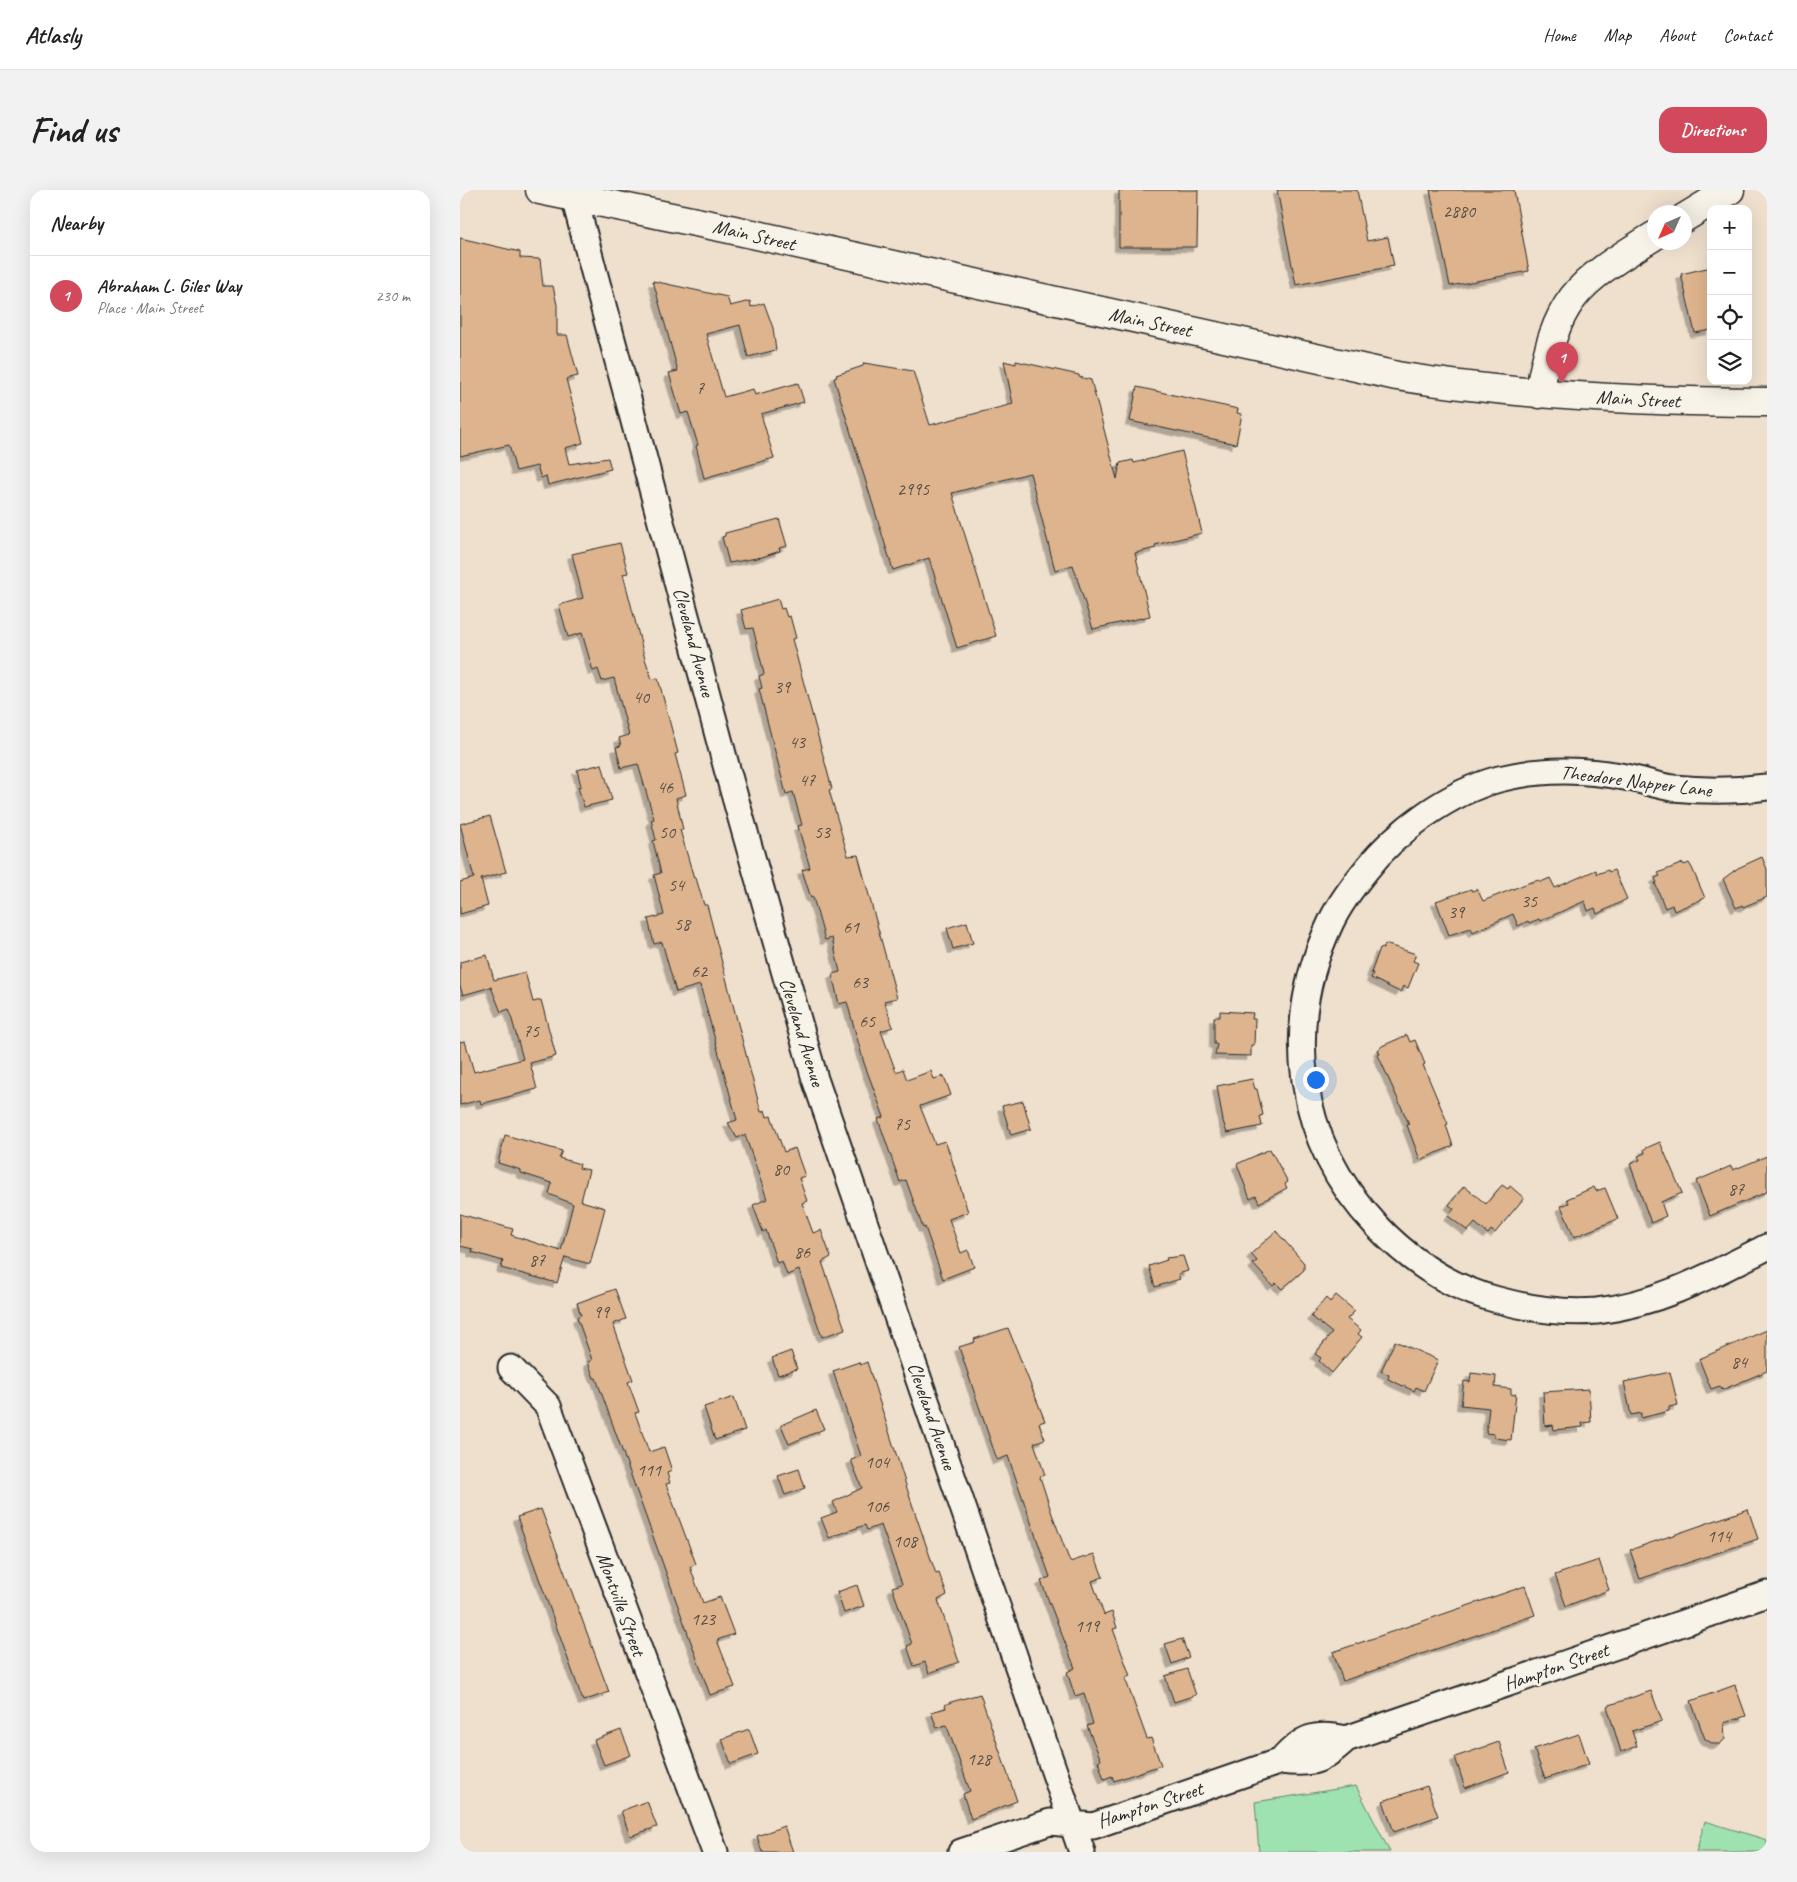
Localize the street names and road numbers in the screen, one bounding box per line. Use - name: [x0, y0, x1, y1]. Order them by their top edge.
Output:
- street label: Main Street: [710, 213, 800, 257]
- street label: Main Street: [1106, 301, 1196, 343]
- street label: Main Street: [1595, 384, 1683, 414]
- street label: Cleveland Avenue: [667, 585, 721, 701]
- street label: Theodore Napper Lane: [1559, 759, 1715, 803]
- street label: Cleveland Avenue: [774, 975, 831, 1091]
- street label: Cleveland Avenue: [902, 1359, 963, 1474]
- street label: Montville Street: [591, 1549, 652, 1662]
- street label: Hampton Street: [1500, 1637, 1614, 1697]
- street label: Hampton Street: [1094, 1775, 1208, 1834]

